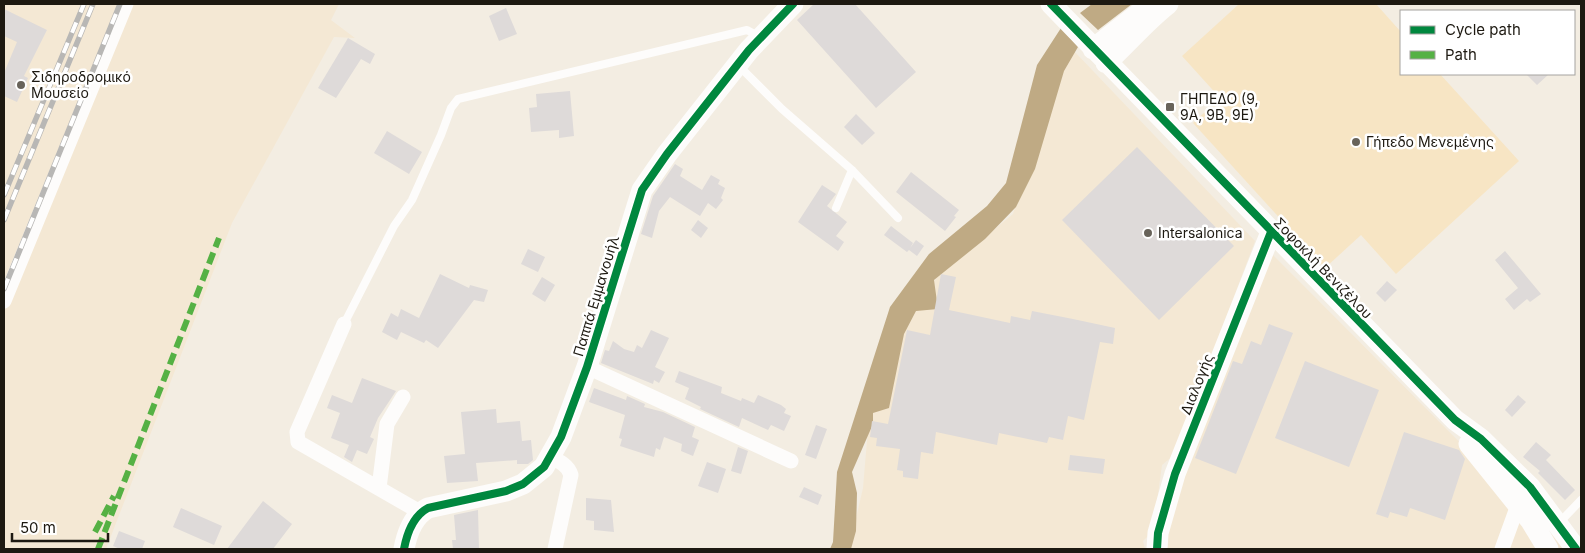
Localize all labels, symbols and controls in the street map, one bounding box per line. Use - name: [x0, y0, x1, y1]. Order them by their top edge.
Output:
- legend: [1400, 10, 1575, 75]
- text: Cycle path: [1445, 20, 1521, 39]
- text: Path: [1445, 45, 1477, 64]
- place label: Σιδηροδρομικό Μουσείο: [31, 68, 131, 101]
- marker: Σιδηροδρομικό Μουσείο: [15, 79, 27, 91]
- place label: ΓΗΠΕΔΟ (9, 9Α, 9Β, 9Ε): [1180, 90, 1259, 123]
- marker: ΓΗΠΕΔΟ (9, 9Α, 9Β, 9Ε): [1164, 101, 1176, 113]
- place label: Γήπεδο Μενεμένης: [1366, 133, 1494, 150]
- marker: Γήπεδο Μενεμένης: [1350, 136, 1362, 148]
- street label: Σοφοκλή Βενιζέλου: [1271, 214, 1376, 322]
- place label: Intersalonica: [1158, 224, 1243, 241]
- marker: Intersalonica: [1142, 227, 1154, 239]
- street label: Παππά Εμμανουήλ: [569, 233, 622, 358]
- street label: Διαλογής: [1177, 351, 1216, 417]
- scale bar: [12, 510, 109, 542]
- text: 50 m: [20, 518, 56, 537]

